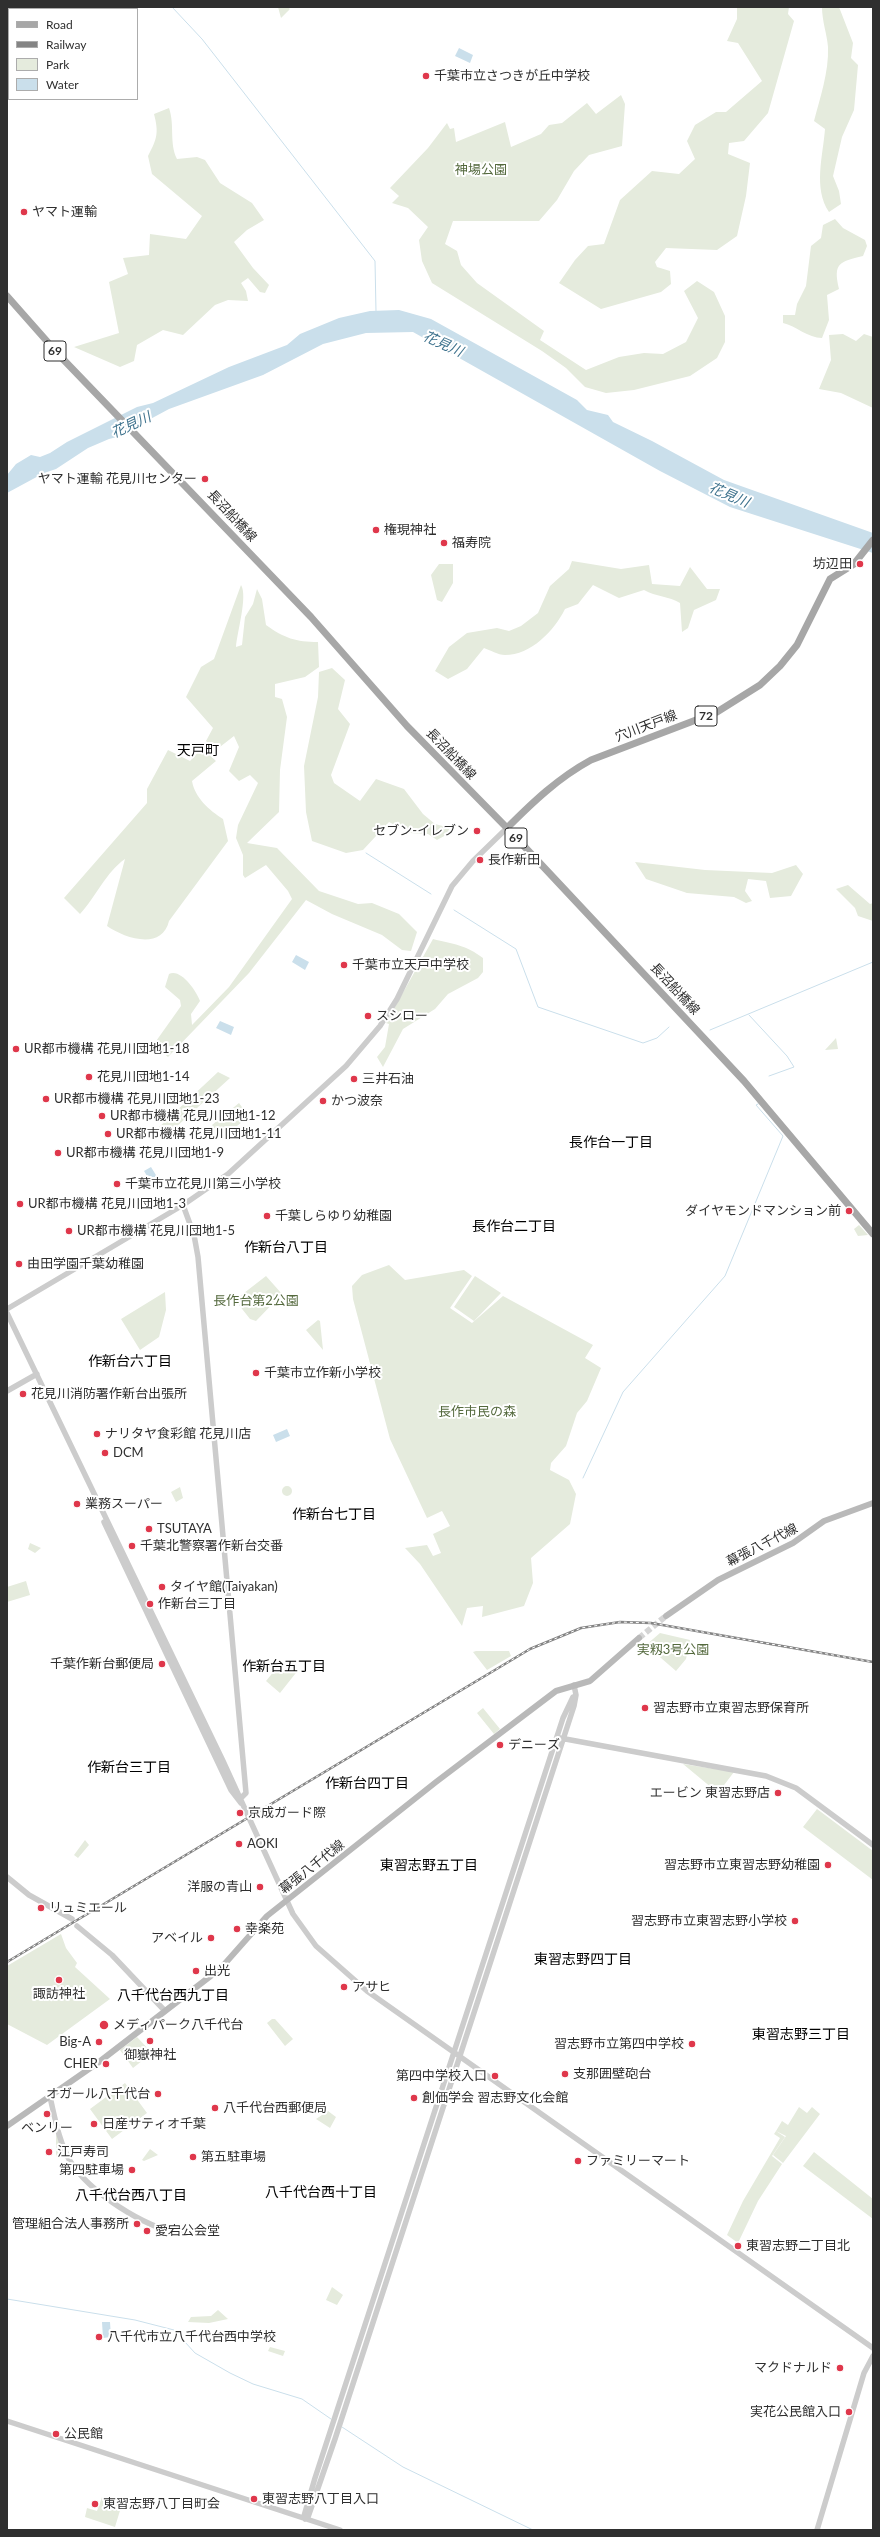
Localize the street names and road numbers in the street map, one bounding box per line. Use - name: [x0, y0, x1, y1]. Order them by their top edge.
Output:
- road number: 69: [44, 341, 66, 361]
- street label: 長沼船橋線: [204, 487, 260, 545]
- road number: 72: [695, 706, 717, 726]
- street label: 穴川天戸線: [613, 707, 679, 745]
- street label: 長沼船橋線: [423, 725, 479, 783]
- road number: 69: [505, 828, 527, 848]
- street label: 長沼船橋線: [647, 960, 703, 1018]
- street label: 幕張八千代線: [724, 1520, 800, 1570]
- street label: 幕張八千代線: [276, 1837, 348, 1897]

